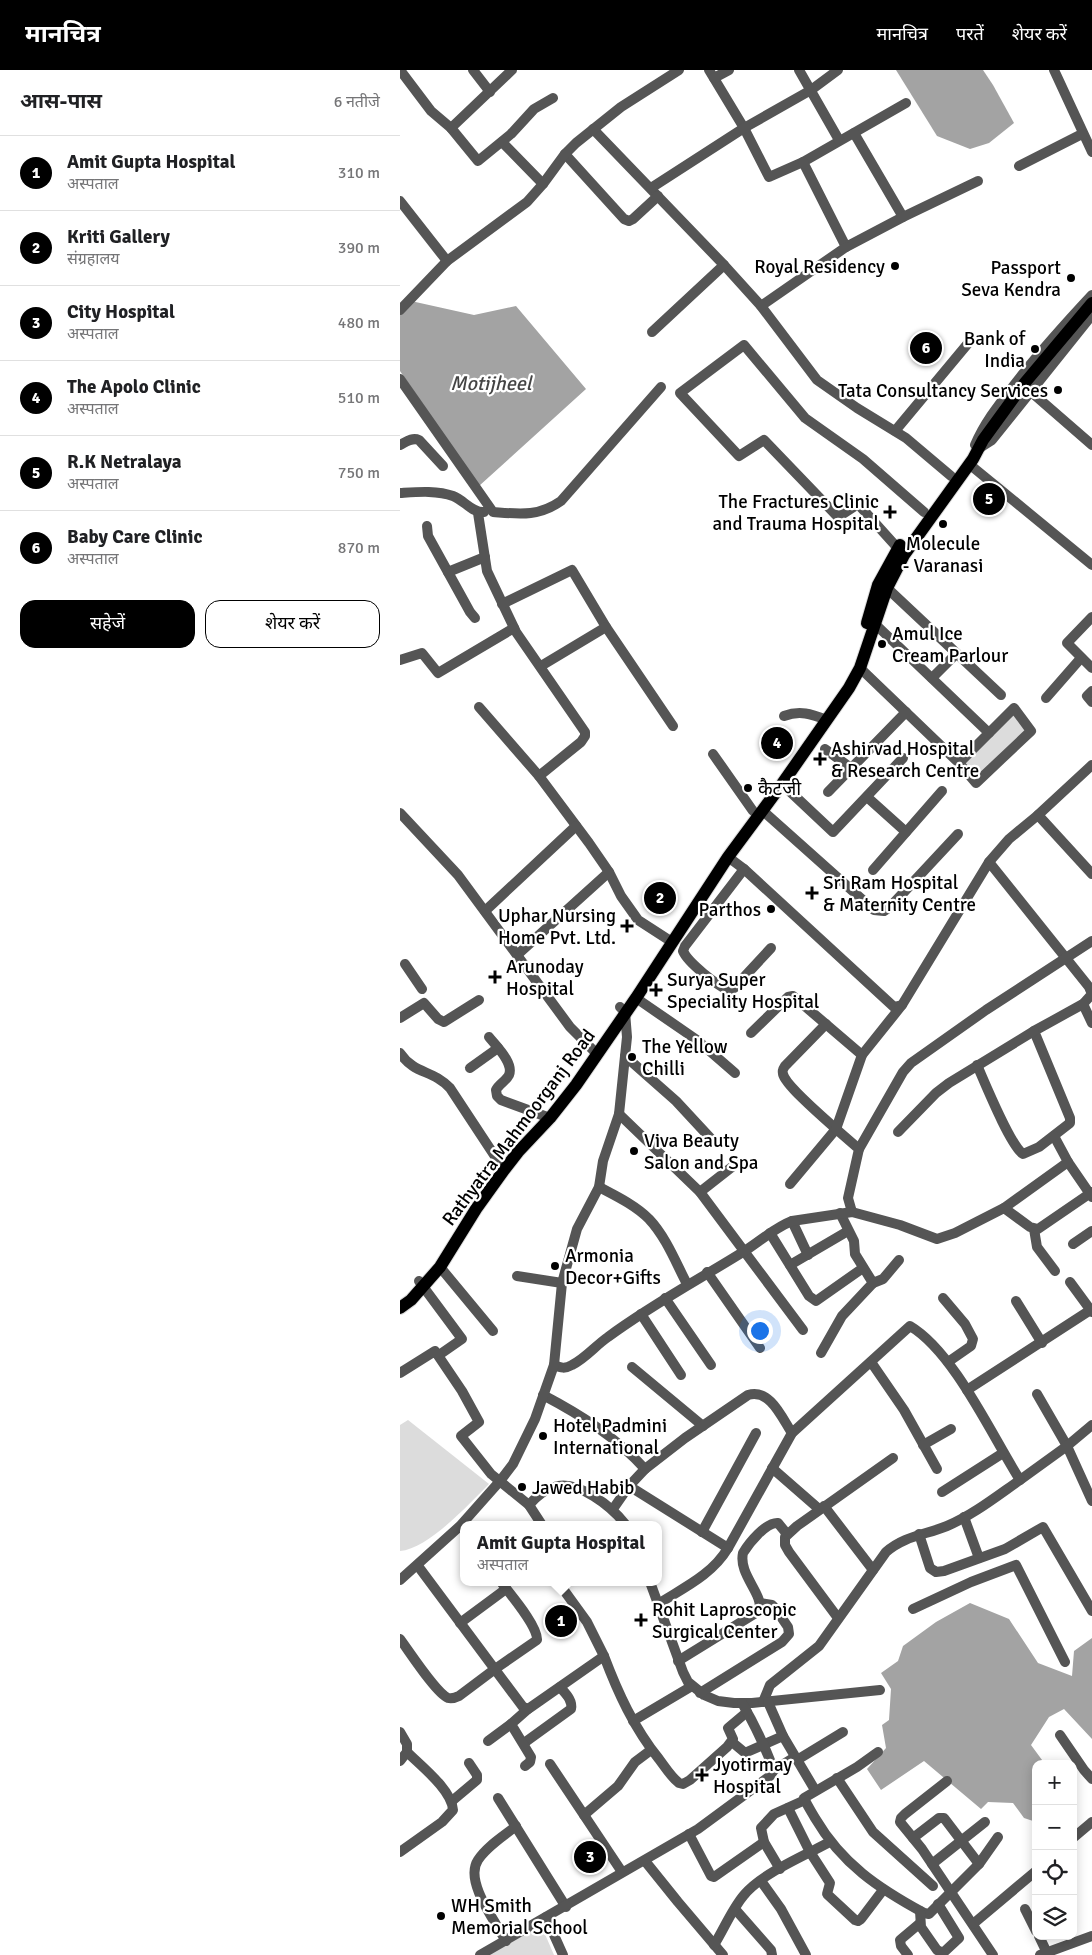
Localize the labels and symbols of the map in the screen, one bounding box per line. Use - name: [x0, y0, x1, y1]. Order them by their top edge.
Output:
- place label: Royal Residency: [754, 255, 885, 279]
- place label: Passport Seva Kendra: [961, 256, 1061, 302]
- marker: Royal Residency: [889, 260, 901, 272]
- marker: Passport Seva Kendra: [1065, 272, 1077, 284]
- place label: Bank of India: [964, 327, 1027, 373]
- pin: 6: [910, 329, 942, 367]
- marker: Bank of India: [1029, 343, 1041, 355]
- water label: Motijheel: [450, 371, 534, 396]
- place label: Tata Consultancy Services: [838, 379, 1048, 403]
- marker: Tata Consultancy Services: [1052, 384, 1064, 396]
- pin: 5: [973, 480, 1005, 518]
- place label: The Fractures Clinic and Trauma Hospital: [712, 490, 879, 536]
- marker: The Fractures Clinic and Trauma Hospital: [883, 505, 897, 519]
- marker: Molecule - Varanasi: [937, 518, 949, 530]
- place label: Molecule - Varanasi: [903, 532, 983, 578]
- place label: Amul Ice Cream Parlour: [892, 622, 1008, 668]
- marker: Amul Ice Cream Parlour: [876, 638, 888, 650]
- pin: 4: [761, 724, 793, 762]
- place label: Ashirvad Hospital & Research Centre: [831, 737, 979, 783]
- marker: Ashirvad Hospital & Research Centre: [813, 752, 827, 766]
- place label: कैटजी: [758, 777, 802, 801]
- marker: कैटजी: [742, 782, 754, 794]
- place label: Sri Ram Hospital & Maternity Centre: [823, 871, 976, 917]
- pin: 2: [644, 879, 676, 917]
- marker: Sri Ram Hospital & Maternity Centre: [805, 886, 819, 900]
- place label: Parthos: [698, 898, 761, 922]
- marker: Parthos: [765, 903, 777, 915]
- place label: Uphar Nursing Home Pvt. Ltd.: [498, 904, 616, 950]
- marker: Uphar Nursing Home Pvt. Ltd.: [620, 919, 634, 933]
- place label: Arunoday Hospital: [506, 955, 584, 1001]
- place label: Surya Super Speciality Hospital: [667, 968, 819, 1014]
- marker: Arunoday Hospital: [488, 970, 502, 984]
- marker: Surya Super Speciality Hospital: [649, 983, 663, 997]
- street label: Rathyatra Mahmoorganj Road: [437, 1025, 601, 1231]
- place label: The Yellow Chilli: [642, 1035, 728, 1081]
- marker: The Yellow Chilli: [626, 1051, 638, 1063]
- place label: Viva Beauty Salon and Spa: [644, 1129, 759, 1175]
- marker: Viva Beauty Salon and Spa: [628, 1145, 640, 1157]
- place label: Armonia Decor+Gifts: [565, 1244, 661, 1290]
- marker: Armonia Decor+Gifts: [549, 1260, 561, 1272]
- your location: [747, 1318, 773, 1344]
- place label: Hotel Padmini International: [553, 1414, 667, 1460]
- marker: Hotel Padmini International: [537, 1430, 549, 1442]
- place label: Jawed Habib: [532, 1476, 634, 1500]
- marker: Jawed Habib: [516, 1481, 528, 1493]
- place label: Rohit Laproscopic Surgical Center: [652, 1598, 796, 1644]
- pin: 1: [545, 1602, 577, 1640]
- marker: Rohit Laproscopic Surgical Center: [634, 1613, 648, 1627]
- place label: Jyotirmay Hospital: [713, 1753, 792, 1799]
- marker: Jyotirmay Hospital: [695, 1768, 709, 1782]
- pin: 3: [574, 1838, 606, 1876]
- place label: WH Smith Memorial School: [451, 1894, 588, 1940]
- marker: WH Smith Memorial School: [435, 1910, 447, 1922]

